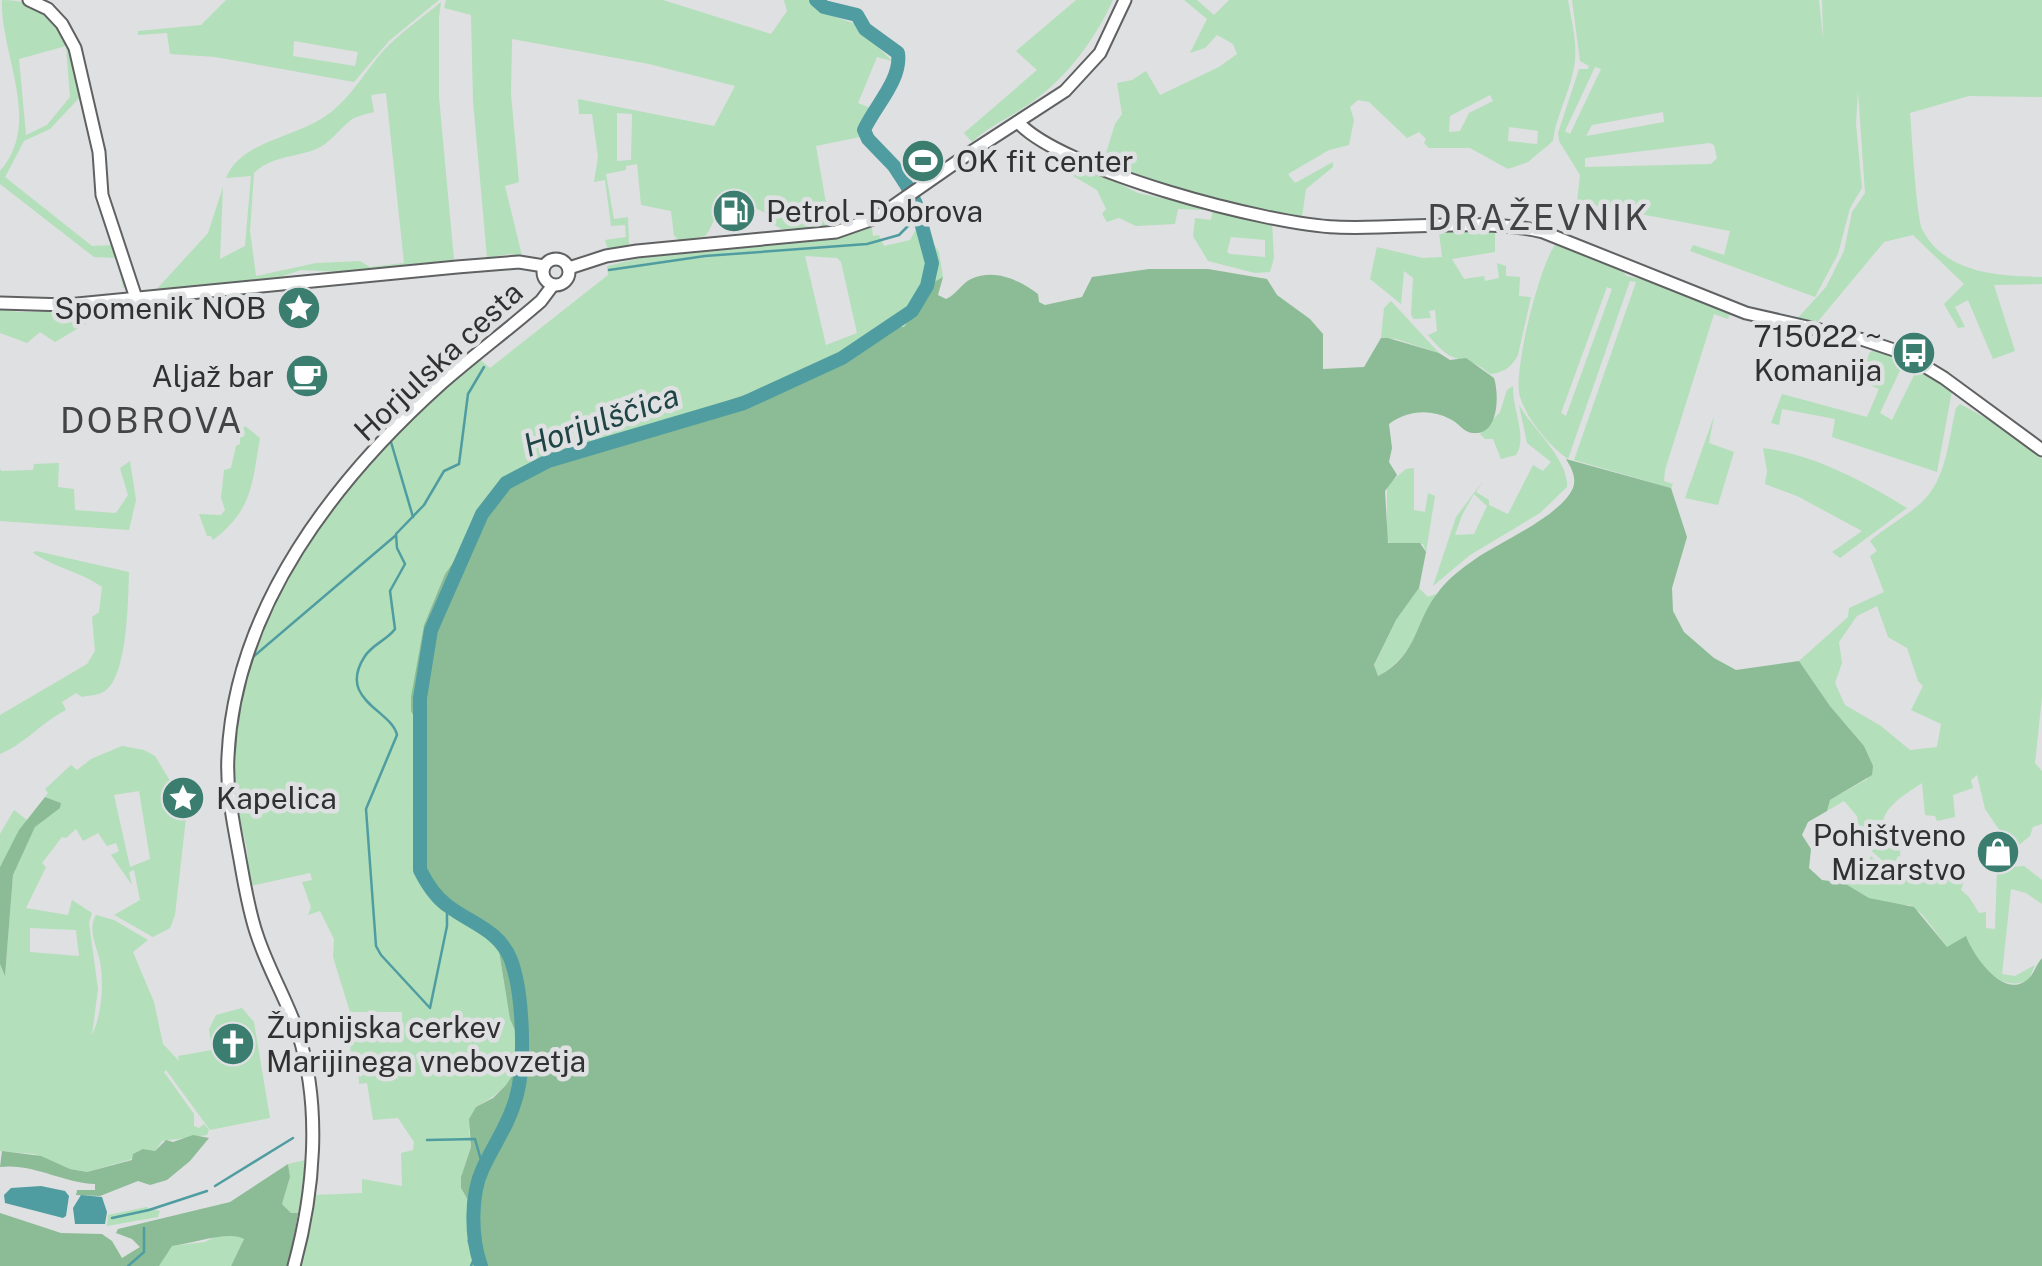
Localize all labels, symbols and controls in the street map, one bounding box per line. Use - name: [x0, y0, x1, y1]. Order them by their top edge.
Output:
- sports icon: OK fit center: [900, 138, 946, 184]
- place label: OK fit center: [956, 143, 1134, 179]
- fuel station icon: Petrol - Dobrova: [711, 188, 757, 234]
- place label: Petrol - Dobrova: [766, 193, 983, 229]
- district label: DRAŽEVNIK: [1427, 197, 1651, 238]
- street label: Horjulska cesta: [346, 274, 530, 448]
- place icon: Spomenik NOB: [276, 285, 322, 331]
- place label: Spomenik NOB: [54, 290, 266, 326]
- place label: 715022 ~ Komanija: [1754, 318, 1882, 388]
- bus stop icon: 715022 ~ Komanija: [1891, 330, 1937, 376]
- cafe icon: Aljaž bar: [284, 353, 330, 399]
- place label: Aljaž bar: [151, 358, 274, 394]
- water label: Horjulščica: [518, 376, 684, 464]
- district label: DOBROVA: [60, 400, 244, 441]
- place icon: Kapelica: [160, 775, 206, 821]
- place label: Kapelica: [216, 780, 337, 816]
- place label: Pohištveno Mizarstvo: [1813, 817, 1966, 887]
- shop icon: Pohištveno Mizarstvo: [1975, 829, 2021, 875]
- place label: Župnijska cerkev Marijinega vnebovzetja: [266, 1009, 586, 1079]
- church icon: Župnijska cerkev Marijinega vnebovzetja: [210, 1021, 256, 1067]

